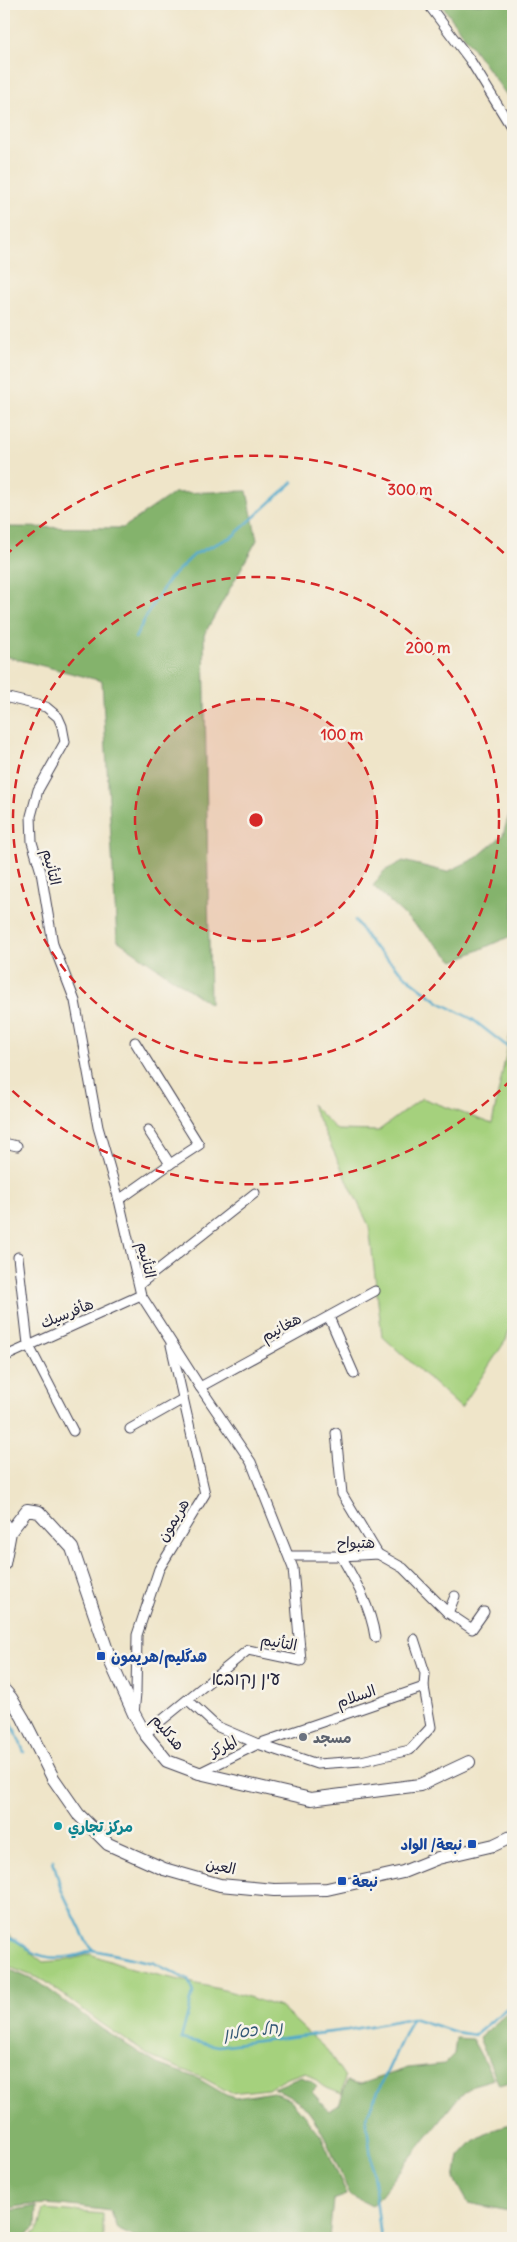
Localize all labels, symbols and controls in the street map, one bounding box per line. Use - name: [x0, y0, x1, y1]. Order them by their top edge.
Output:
- text: 300 m: [388, 480, 433, 499]
- text: 200 m: [406, 638, 450, 657]
- text: 100 m: [321, 725, 363, 744]
- centre of rings: [247, 811, 265, 829]
- street label: التأنيم: [36, 847, 65, 888]
- street label: التأنيم: [131, 1240, 160, 1281]
- street label: هأفرسيك: [38, 1294, 96, 1332]
- street label: هغانيم: [258, 1309, 306, 1348]
- street label: هريمون: [153, 1495, 193, 1545]
- street label: هتبواح: [337, 1533, 375, 1553]
- street label: التأنيم: [259, 1629, 299, 1657]
- place label: هدكَليم/هريمون: [111, 1647, 207, 1668]
- marker: هدكَليم/هريمون: [95, 1650, 107, 1662]
- district label: עין נקובא: [211, 1667, 281, 1690]
- street label: السلام: [334, 1680, 379, 1713]
- street label: هدكليم: [145, 1710, 189, 1756]
- place label: مسجد: [313, 1728, 351, 1747]
- street label: المركز: [204, 1731, 240, 1762]
- marker: مسجد: [297, 1731, 309, 1743]
- place label: مركز تجاري: [68, 1817, 133, 1839]
- marker: مركز تجاري: [52, 1820, 64, 1832]
- place label: نبعة/ الواد: [401, 1835, 462, 1855]
- marker: نبعة/ الواد: [466, 1838, 478, 1850]
- street label: العين: [204, 1854, 238, 1878]
- place label: نبعة: [352, 1872, 378, 1891]
- marker: نبعة: [336, 1875, 348, 1887]
- water label: נחל כסלון: [222, 2016, 285, 2045]

